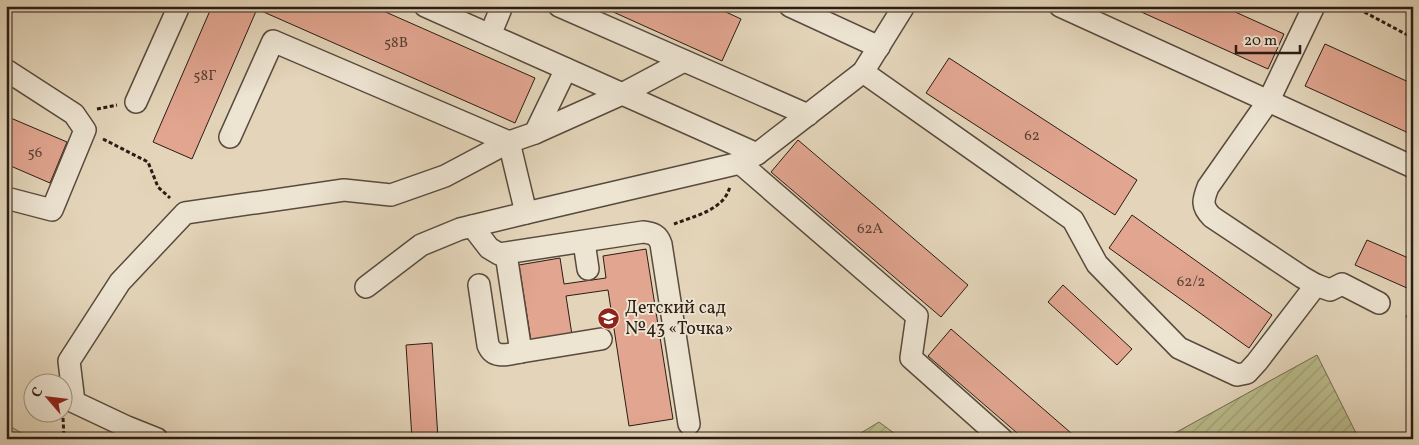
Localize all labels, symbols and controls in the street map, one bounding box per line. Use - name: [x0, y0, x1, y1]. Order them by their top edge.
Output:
- scale bar: [1236, 22, 1300, 54]
- text: 20 m: [1244, 31, 1277, 52]
- house number: 58В: [384, 33, 408, 54]
- house number: 58Г: [193, 66, 217, 87]
- house number: 62: [1024, 126, 1040, 147]
- house number: 56: [28, 143, 42, 164]
- house number: 62А: [857, 219, 884, 240]
- house number: 62/2: [1177, 272, 1205, 293]
- place label: Детский сад №43 «Точка»: [625, 296, 733, 342]
- school or university icon: Детский сад №43 «Точка»: [597, 306, 621, 330]
- north arrow: [22, 372, 72, 422]
- text: С: [27, 384, 48, 401]

